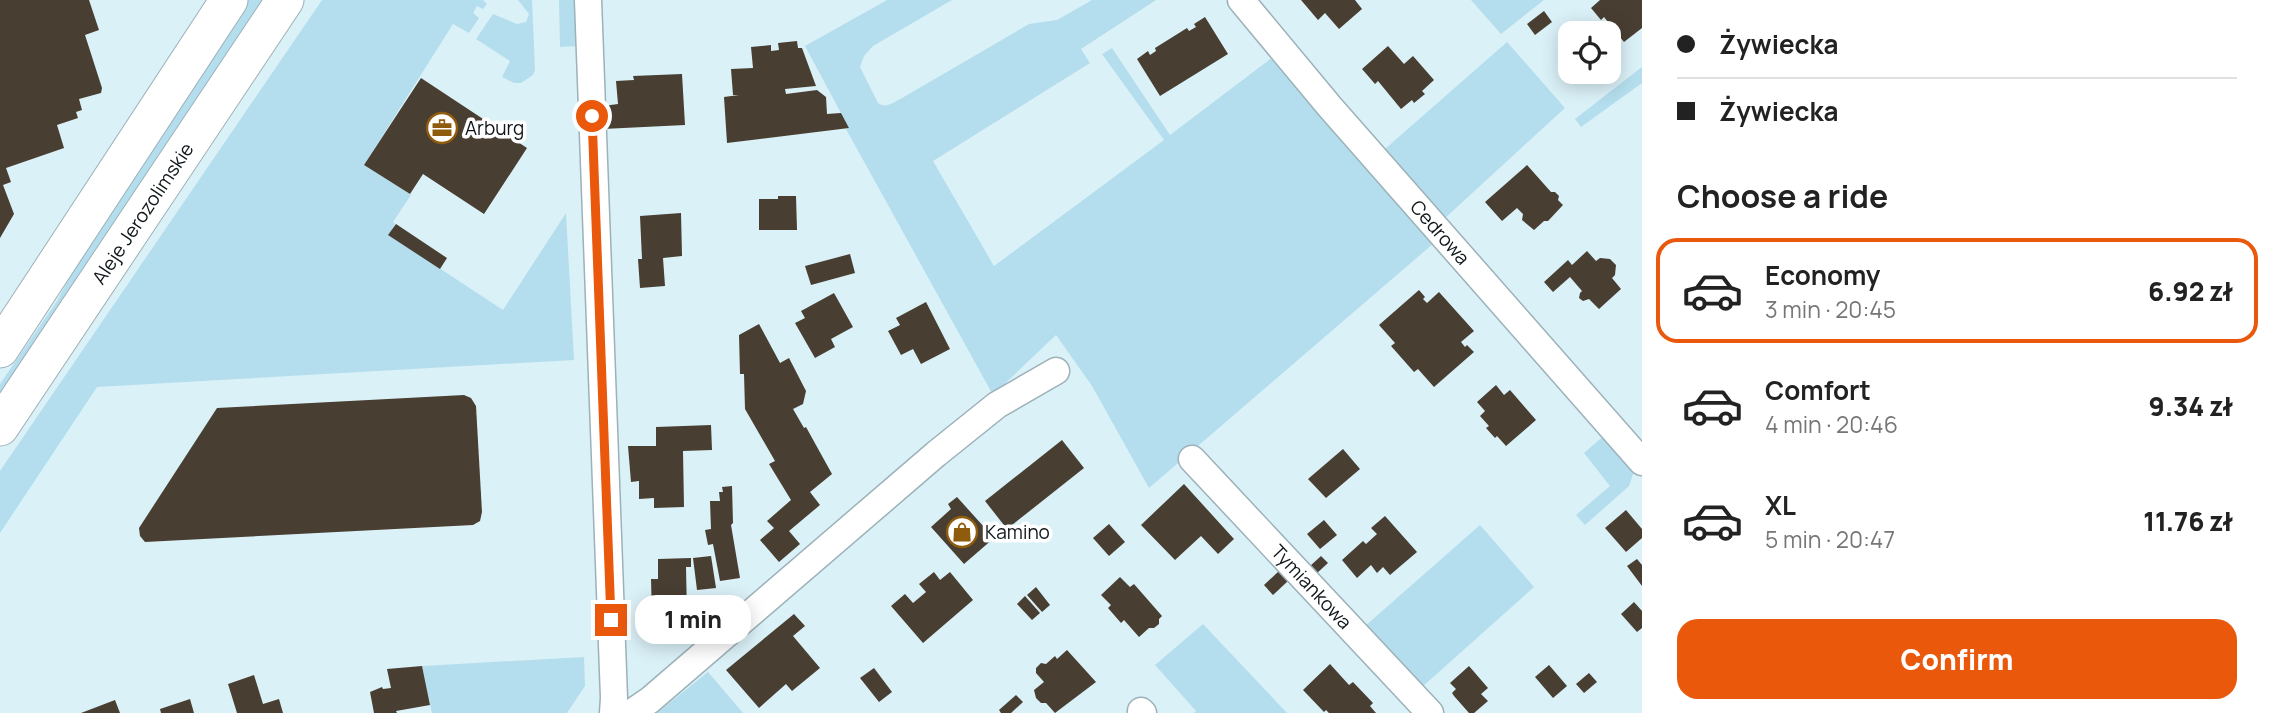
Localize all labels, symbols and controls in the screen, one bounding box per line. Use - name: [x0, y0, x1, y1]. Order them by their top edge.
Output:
- map controls: [1558, 21, 1621, 84]
- button: locate: [1558, 21, 1621, 84]
- text: Żywiecka: [1719, 26, 1839, 62]
- text: Żywiecka: [1719, 93, 1839, 129]
- route start: [576, 100, 608, 132]
- office icon: Arburg: [425, 111, 459, 145]
- place label: Arburg: [465, 115, 524, 141]
- street label: Aleje Jerozolimskie: [86, 137, 199, 289]
- text: Choose a ride: [1677, 174, 1888, 218]
- street label: Cedrowa: [1405, 194, 1476, 270]
- text: Economy: [1765, 257, 1880, 293]
- icon: car: [1681, 259, 1744, 322]
- text: 6.92 zł: [2148, 273, 2233, 309]
- text: 3 min · 20:45: [1765, 293, 1896, 325]
- text: Comfort: [1765, 372, 1871, 408]
- icon: car: [1681, 374, 1744, 437]
- text: 9.34 zł: [2149, 388, 2233, 424]
- text: 4 min · 20:46: [1765, 408, 1898, 440]
- text: XL: [1765, 487, 1796, 523]
- icon: car: [1681, 489, 1744, 552]
- text: 11.76 zł: [2143, 503, 2233, 539]
- shop icon: Kamino: [945, 515, 979, 549]
- place label: Kamino: [985, 519, 1050, 545]
- text: 5 min · 20:47: [1765, 523, 1895, 555]
- street label: Tymiankowa: [1266, 539, 1358, 635]
- callout: 1 min: [636, 596, 751, 644]
- text: 1 min: [664, 603, 722, 635]
- route end: [595, 604, 627, 636]
- button: Confirm: [1677, 619, 2237, 699]

